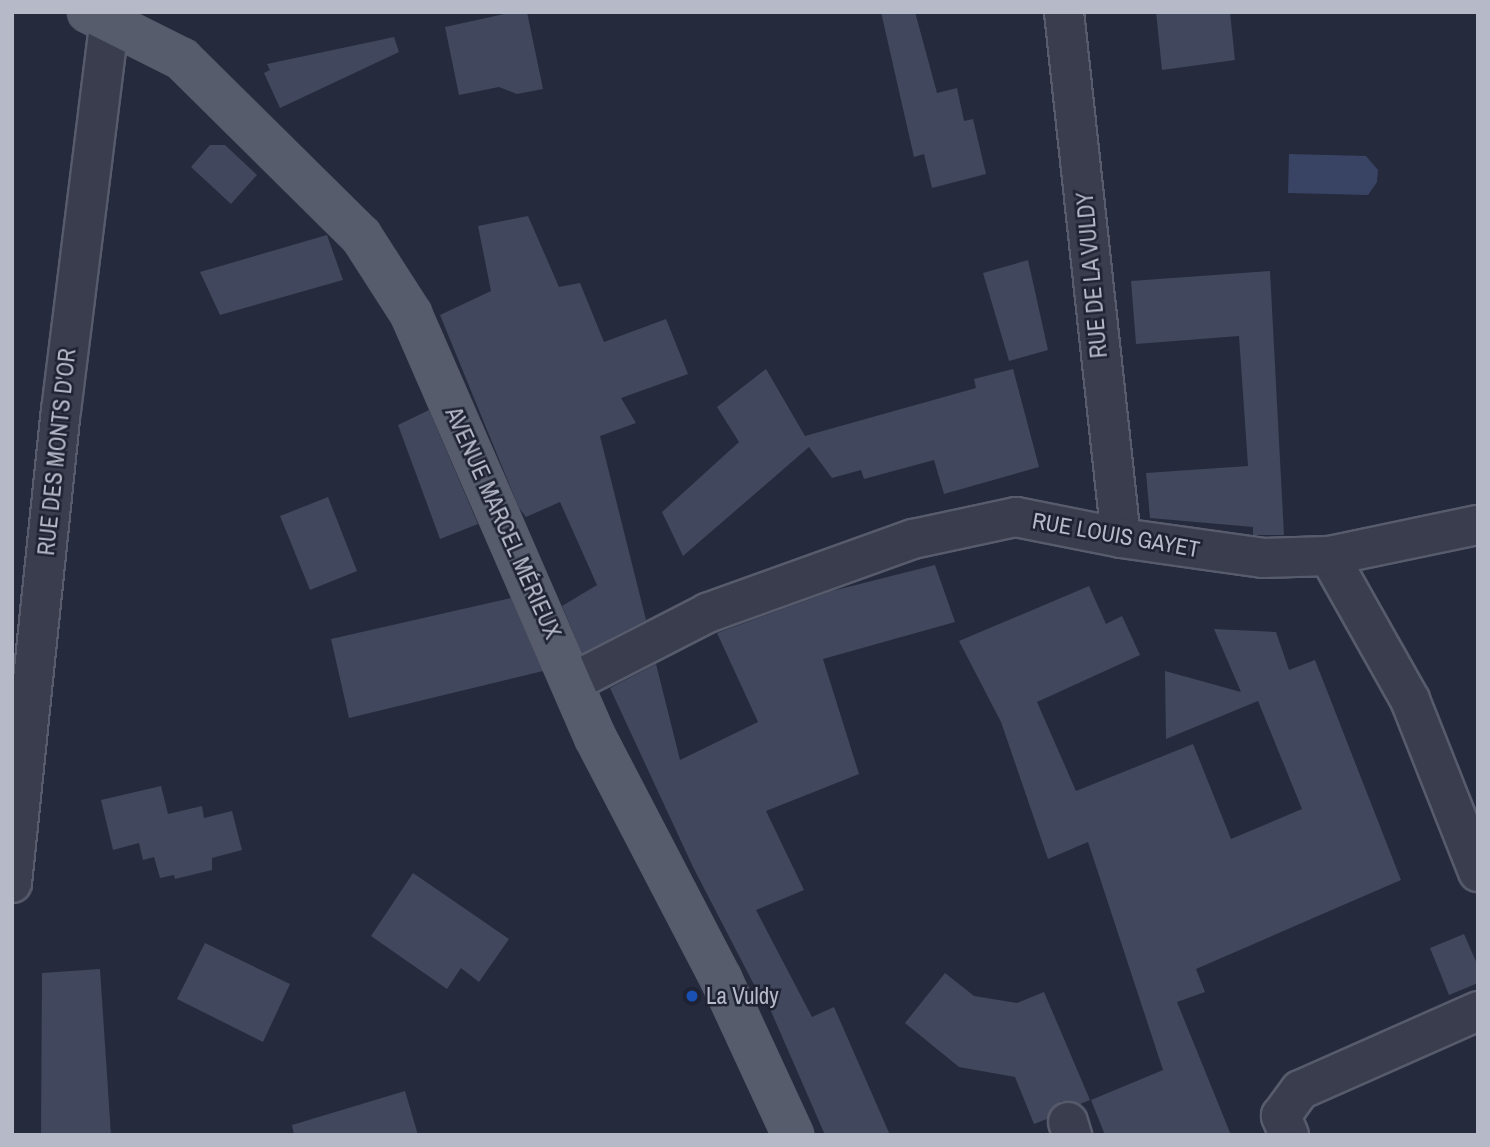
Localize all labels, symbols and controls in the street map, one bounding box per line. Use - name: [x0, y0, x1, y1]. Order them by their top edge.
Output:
- street label: RUE DE LA VULDY: [1071, 190, 1113, 360]
- street label: RUE DES MONTS D'OR: [32, 347, 82, 557]
- street label: AVENUE MARCEL MÉRIEUX: [439, 403, 567, 643]
- street label: RUE LOUIS GAYET: [1030, 507, 1202, 563]
- place label: La Vuldy: [706, 982, 779, 1010]
- marker: La Vuldy: [684, 988, 700, 1004]

